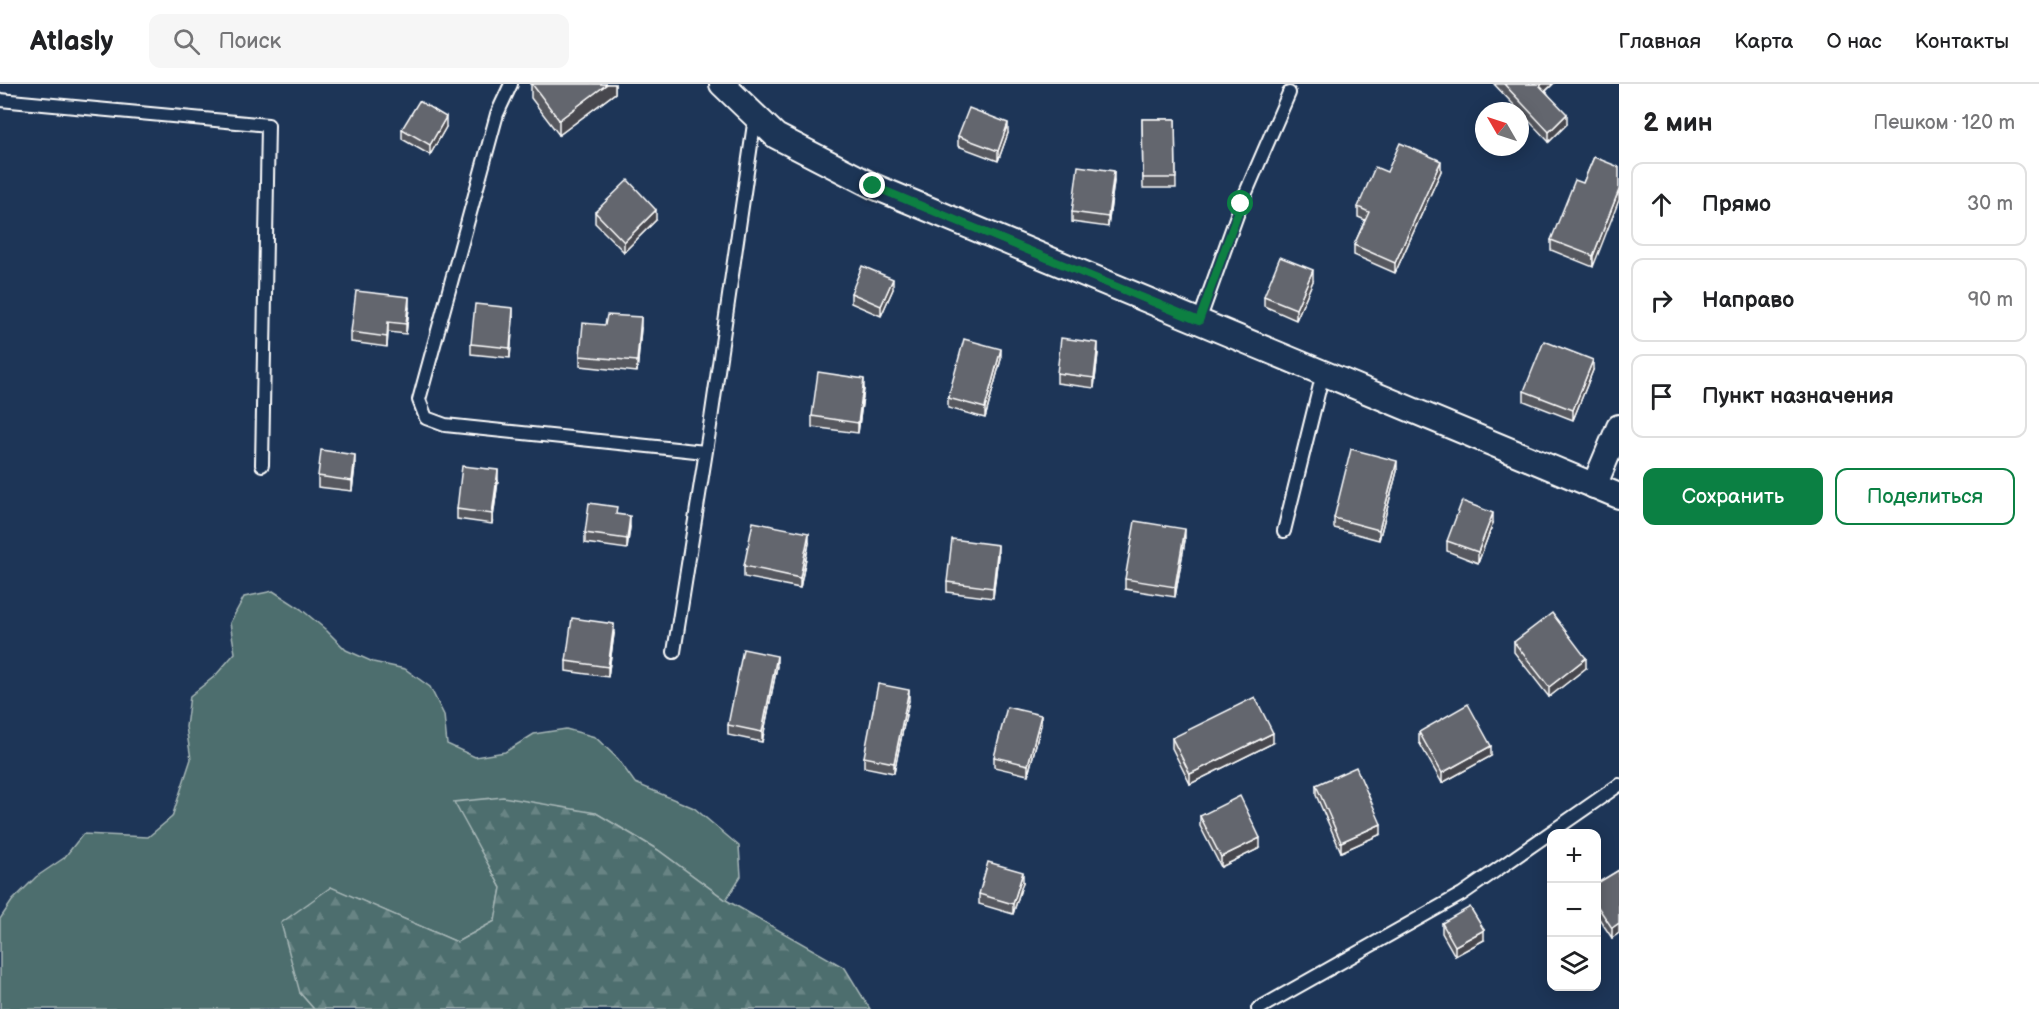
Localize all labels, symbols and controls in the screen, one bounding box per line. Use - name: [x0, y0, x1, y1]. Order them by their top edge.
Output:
- search box: [149, 14, 569, 68]
- text: Atlasly: [30, 25, 113, 58]
- icon: search: [170, 25, 203, 58]
- text: Поиск: [218, 28, 281, 55]
- text: Главная: [1618, 29, 1701, 54]
- text: Карта: [1734, 29, 1793, 54]
- text: О нас: [1826, 29, 1882, 54]
- text: Контакты: [1915, 29, 2009, 54]
- north arrow: [1475, 102, 1529, 156]
- text: 2 мин: [1643, 108, 1713, 139]
- text: Пешком · 120 m: [1873, 111, 2015, 135]
- route end: [859, 172, 885, 198]
- icon: ahead: [1645, 188, 1678, 221]
- route start: [1227, 190, 1253, 216]
- text: Прямо: [1702, 191, 1771, 218]
- text: 30 m: [1967, 192, 2013, 216]
- icon: right: [1645, 284, 1678, 317]
- text: Направо: [1702, 287, 1794, 314]
- text: 90 m: [1968, 288, 2013, 312]
- icon: arrive: [1645, 380, 1678, 413]
- text: Пункт назначения: [1702, 383, 1894, 410]
- button: Сохранить: [1643, 468, 1823, 525]
- button: Поделиться: [1835, 468, 2015, 525]
- map controls: [1547, 829, 1601, 991]
- button: +: [1547, 829, 1601, 883]
- button: −: [1547, 883, 1601, 937]
- button: layers: [1547, 937, 1601, 991]

